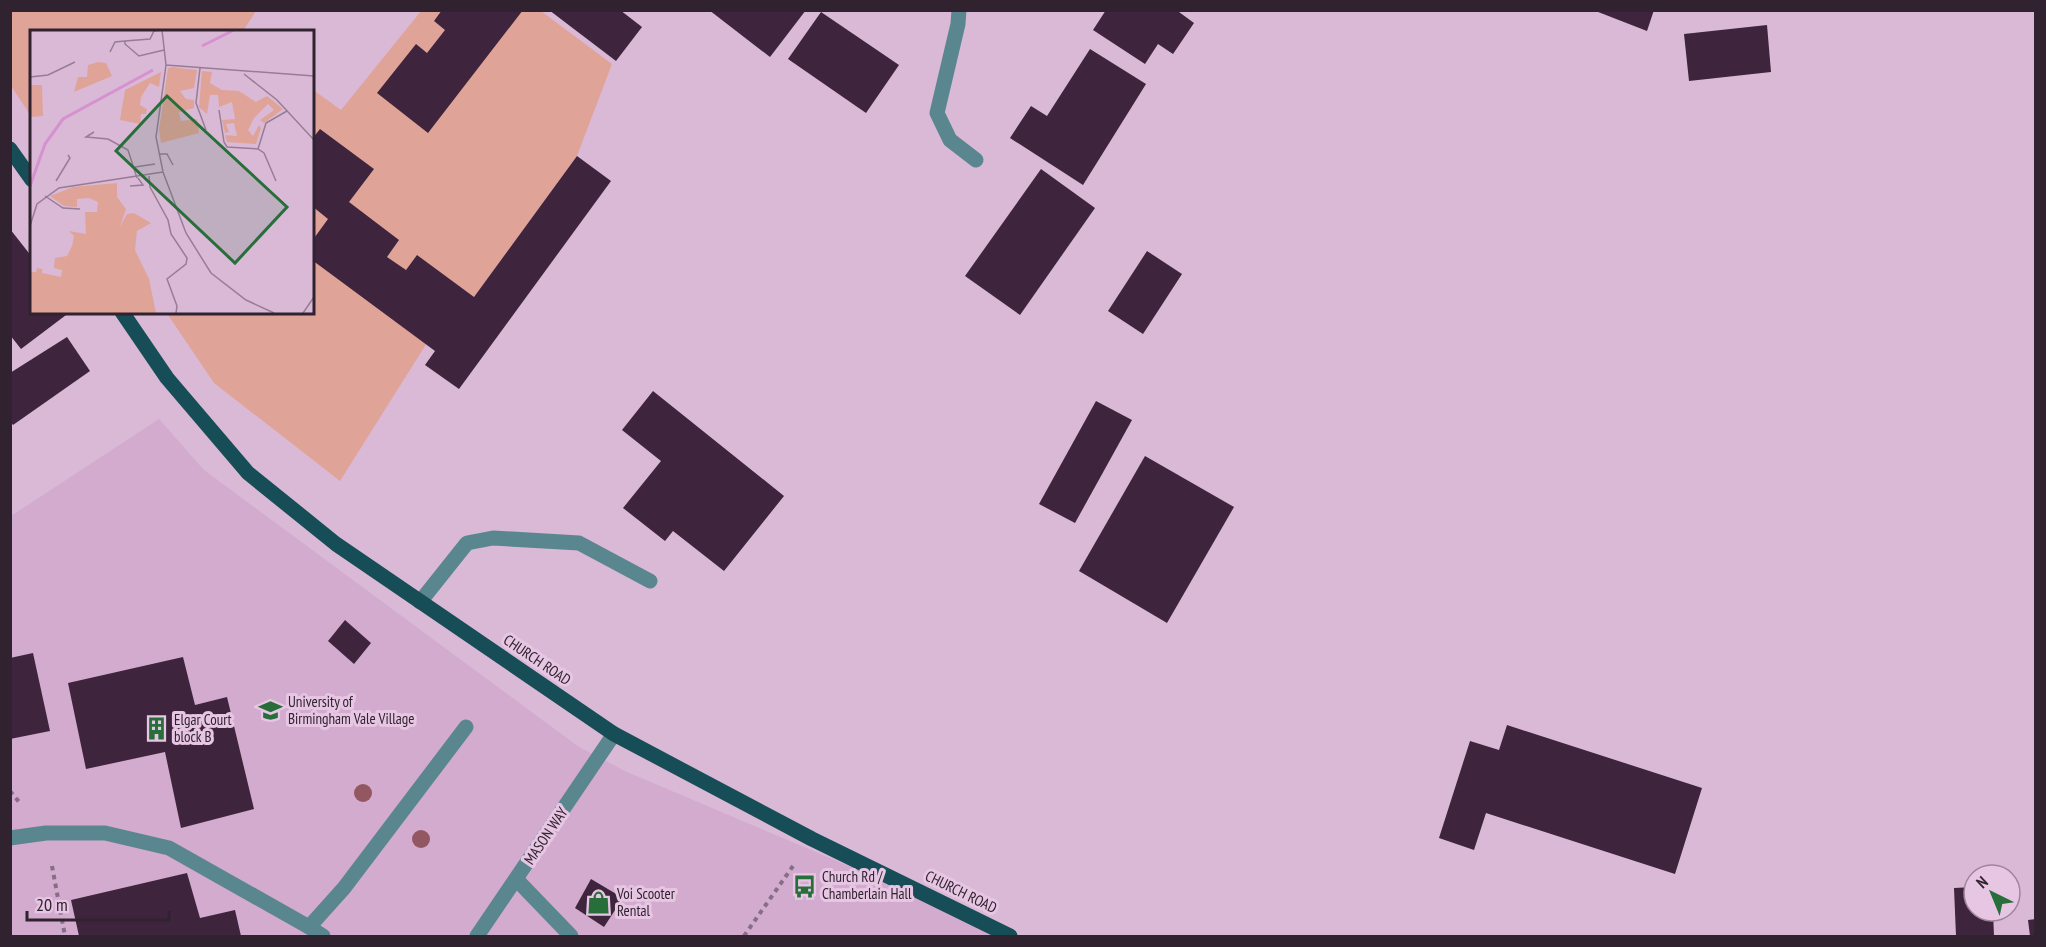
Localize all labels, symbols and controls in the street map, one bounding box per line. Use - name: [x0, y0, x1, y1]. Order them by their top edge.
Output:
- inset map: [30, 30, 314, 314]
- street label: CHURCH ROAD: [500, 630, 575, 689]
- place label: University of Birmingham Vale Village: [288, 692, 414, 728]
- school or university icon: University of Birmingham Vale Village: [257, 698, 283, 724]
- place label: Elgar Court block B: [174, 710, 232, 746]
- building icon: Elgar Court block B: [143, 716, 169, 742]
- street label: MASON WAY: [520, 803, 572, 868]
- north arrow: [1962, 863, 2022, 923]
- street label: CHURCH ROAD: [922, 866, 1000, 917]
- place label: Church Rd / Chamberlain Hall: [822, 867, 912, 903]
- text: N: [1972, 872, 1992, 892]
- bus stop icon: Church Rd / Chamberlain Hall: [791, 873, 817, 899]
- scale bar: [27, 884, 170, 922]
- place label: Voi Scooter Rental: [616, 884, 676, 920]
- shop icon: Voi Scooter Rental: [586, 890, 612, 916]
- text: 20 m: [36, 893, 68, 916]

